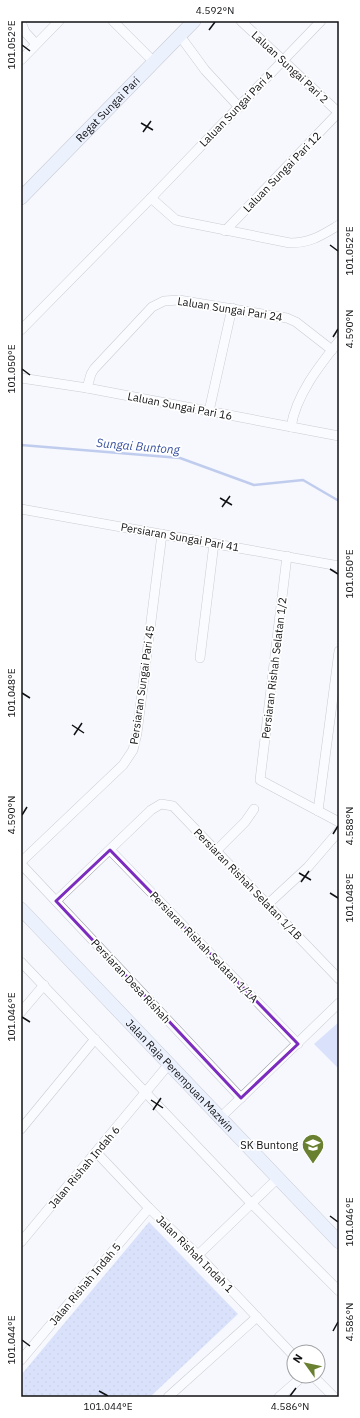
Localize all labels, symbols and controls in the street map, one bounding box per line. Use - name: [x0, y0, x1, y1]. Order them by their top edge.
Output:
- text: 4.592°N: [196, 4, 234, 17]
- text: 101.052°E: [5, 20, 18, 70]
- street label: Laluan Sungai Pari 2: [249, 28, 331, 106]
- street label: Laluan Sungai Pari 4: [196, 68, 276, 150]
- street label: Regat Sungai Pari: [73, 74, 143, 145]
- street label: Laluan Sungai Pari 12: [240, 129, 324, 215]
- text: 101.052°E: [343, 226, 356, 276]
- street label: Laluan Sungai Pari 24: [176, 294, 284, 324]
- text: 4.590°N: [343, 310, 356, 348]
- text: 101.050°E: [5, 344, 18, 394]
- street label: Laluan Sungai Pari 16: [127, 389, 233, 423]
- water label: Sungai Buntong: [96, 435, 181, 457]
- street label: Persiaran Sungai Pari 41: [120, 520, 241, 554]
- text: 101.050°E: [343, 549, 356, 599]
- street label: Persiaran Rishah Selatan 1/2: [258, 596, 290, 740]
- street label: Persiaran Sungai Pari 45: [127, 625, 157, 745]
- text: 101.048°E: [5, 668, 18, 718]
- text: 4.590°N: [5, 796, 18, 834]
- text: 4.588°N: [343, 807, 356, 845]
- street label: Persiaran Rishah Selatan 1/1B: [191, 825, 305, 943]
- text: 101.048°E: [343, 873, 356, 923]
- street label: Persiaran Rishah Selatan 1/1A: [147, 888, 261, 1006]
- street label: Persiaran Desa Rishah: [88, 936, 174, 1026]
- text: 101.046°E: [5, 992, 18, 1042]
- street label: Jalan Raja Perempuan Mazwin: [123, 1016, 237, 1134]
- street label: Jalan Rishah Indah 6: [45, 1123, 123, 1211]
- school or university icon: SK Buntong: [300, 1132, 326, 1165]
- place label: SK Buntong: [240, 1138, 298, 1152]
- text: 101.046°E: [343, 1197, 356, 1247]
- street label: Jalan Rishah Indah 1: [153, 1212, 237, 1296]
- street label: Jalan Rishah Indah 5: [46, 1240, 124, 1328]
- text: 4.586°N: [343, 1303, 356, 1341]
- text: 101.044°E: [5, 1315, 18, 1365]
- north arrow: [286, 1344, 326, 1384]
- text: N: [290, 1351, 306, 1366]
- text: 101.044°E: [83, 1400, 133, 1413]
- text: 4.586°N: [271, 1400, 309, 1413]

